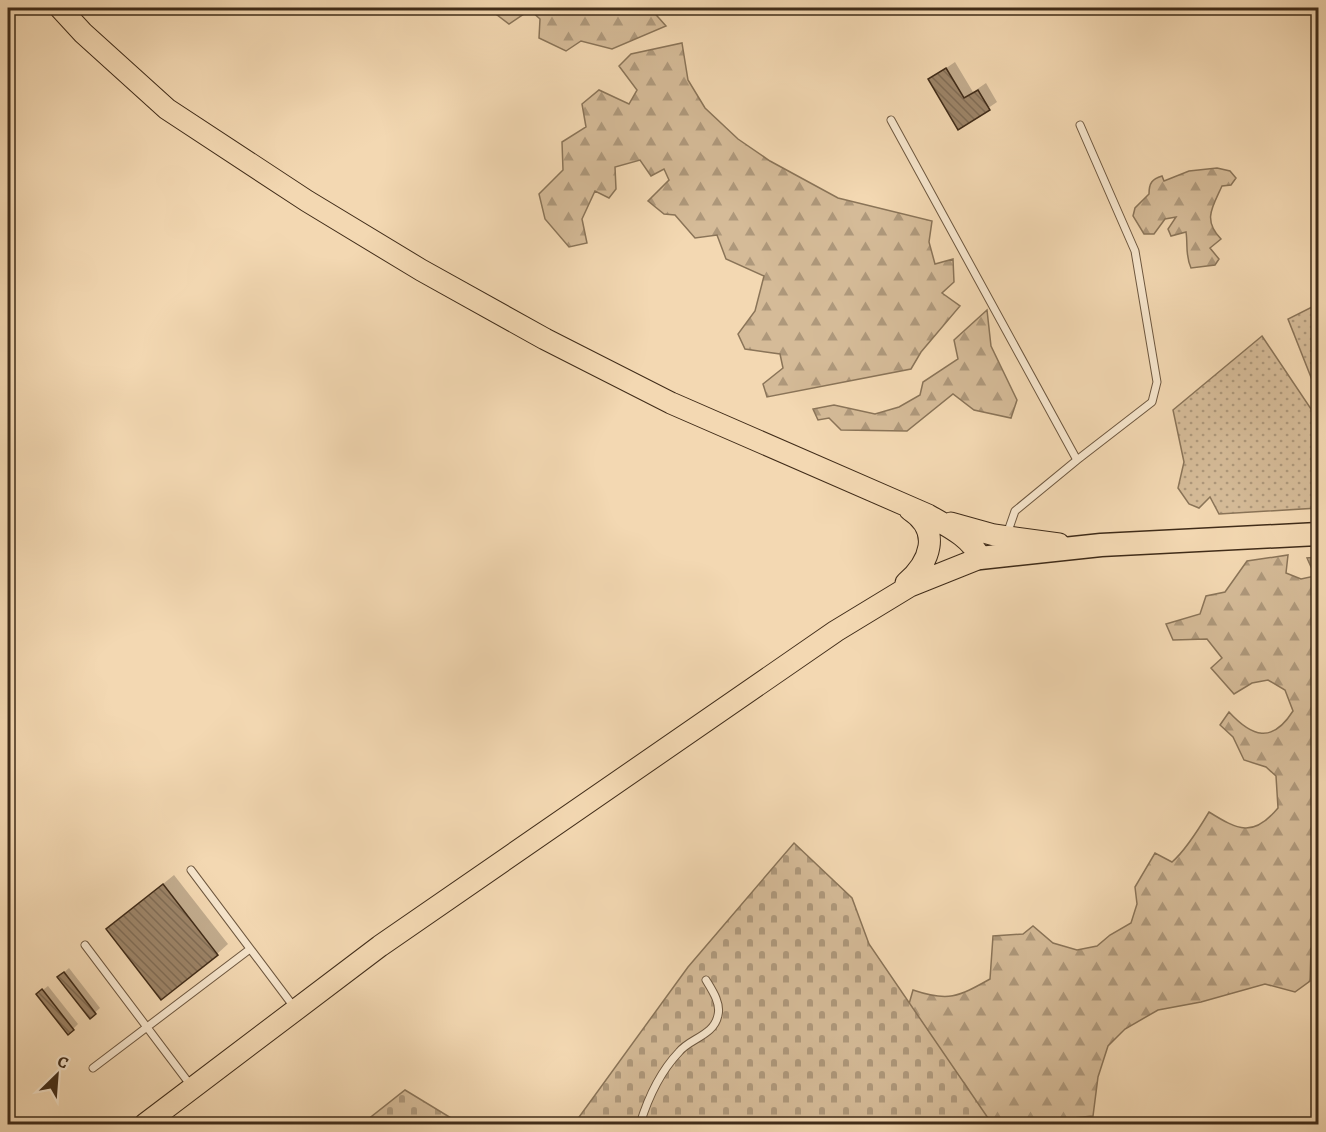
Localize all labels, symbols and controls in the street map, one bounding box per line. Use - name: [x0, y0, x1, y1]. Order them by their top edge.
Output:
- north arrow: [27, 1045, 87, 1105]
- text: С: [54, 1050, 72, 1074]

